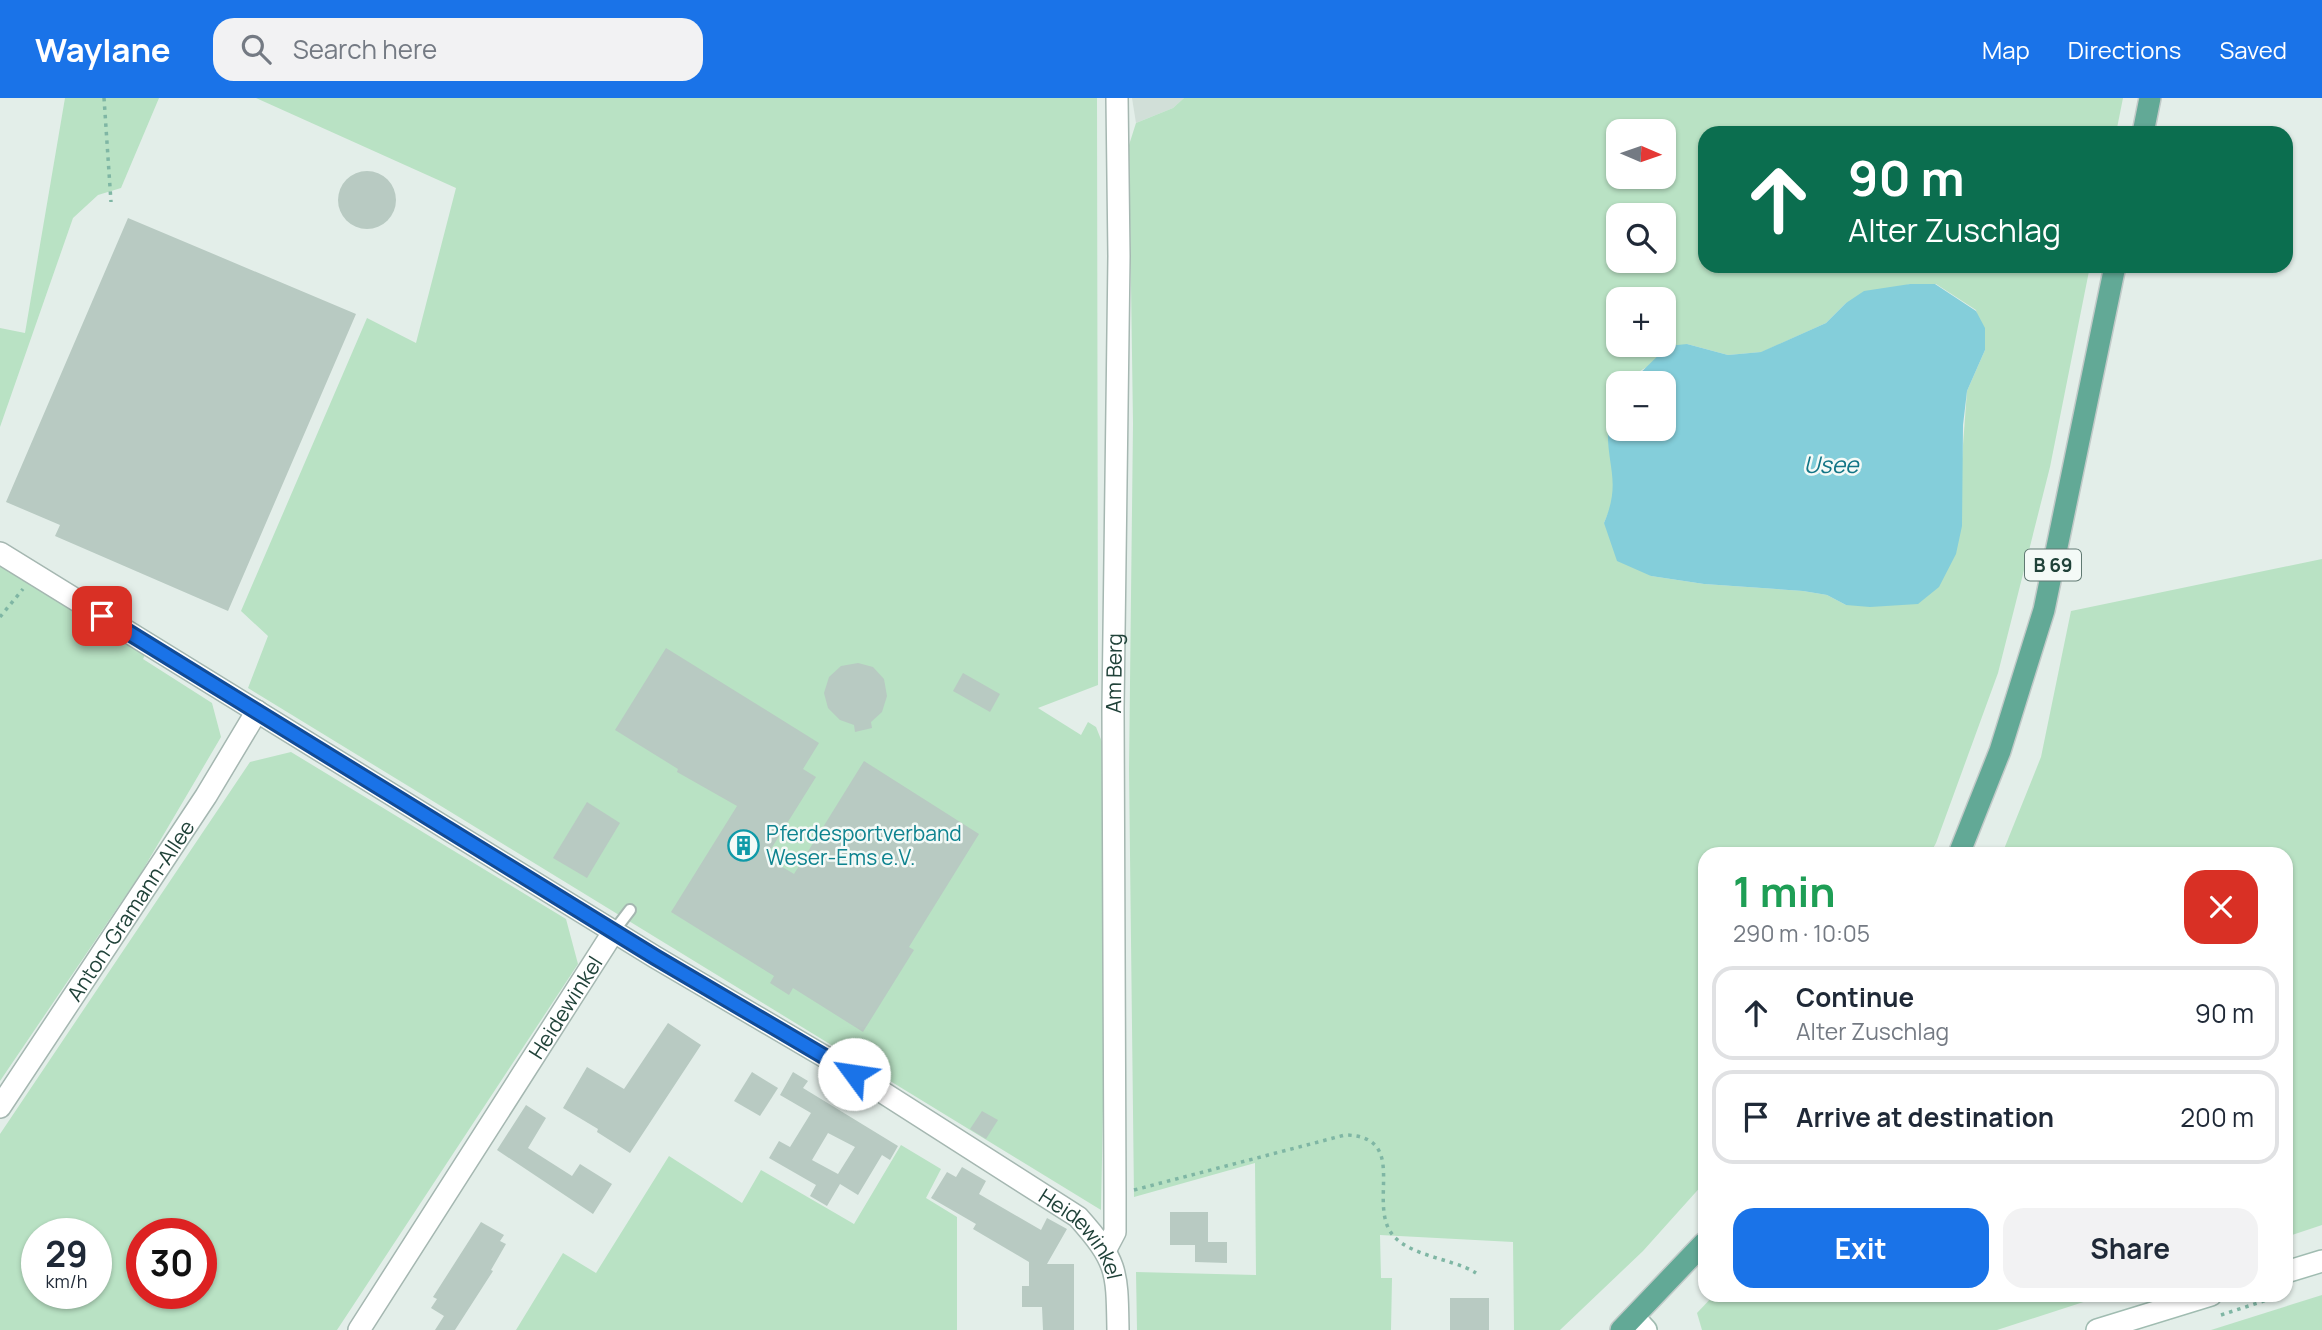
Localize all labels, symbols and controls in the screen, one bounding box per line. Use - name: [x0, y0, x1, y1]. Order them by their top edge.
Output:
- search box: [213, 18, 703, 81]
- text: Waylane: [35, 27, 171, 72]
- icon: search: [237, 30, 275, 68]
- text: Search here: [293, 31, 437, 67]
- text: Map: [1982, 33, 2030, 66]
- text: Directions: [2068, 33, 2181, 66]
- text: Saved: [2219, 33, 2287, 66]
- north arrow: [1606, 119, 1676, 189]
- map controls: [1606, 119, 1676, 441]
- text: 90 m: [1848, 144, 1965, 211]
- icon: ahead: [1733, 154, 1824, 245]
- button: search: [1606, 203, 1676, 273]
- text: Alter Zuschlag: [1848, 208, 2061, 252]
- button: +: [1606, 287, 1676, 357]
- button: −: [1606, 371, 1676, 441]
- water label: Usee: [1803, 448, 1860, 480]
- road number: B 69: [2025, 550, 2081, 580]
- pin: [72, 586, 132, 646]
- icon: arrive: [83, 597, 121, 635]
- street label: Am Berg: [1099, 633, 1128, 713]
- street label: Anton-Gramann-Allee: [60, 814, 200, 1006]
- place label: Pferdesportverband Weser-Ems e.V.: [766, 819, 962, 871]
- building icon: Pferdesportverband Weser-Ems e.V.: [726, 828, 760, 862]
- text: 1 min: [1733, 862, 1836, 920]
- button: close: [2184, 870, 2258, 944]
- text: 290 m · 10:05: [1733, 917, 1870, 949]
- street label: Heidewinkel: [522, 951, 608, 1064]
- text: Continue: [1796, 979, 1914, 1015]
- icon: ahead: [1737, 994, 1775, 1032]
- text: 90 m: [2195, 995, 2254, 1031]
- text: Alter Zuschlag: [1796, 1015, 1949, 1047]
- position arrow: [817, 1037, 891, 1111]
- icon: arrive: [1737, 1098, 1775, 1136]
- text: Arrive at destination: [1796, 1099, 2054, 1135]
- text: 200 m: [2180, 1099, 2254, 1135]
- street label: Heidewinkel: [1034, 1182, 1129, 1282]
- button: Exit: [1733, 1208, 1989, 1288]
- button: Share: [2003, 1208, 2258, 1288]
- speed limit sign: 30: [126, 1218, 217, 1309]
- text: 29: [45, 1230, 88, 1278]
- text: km/h: [46, 1269, 87, 1293]

